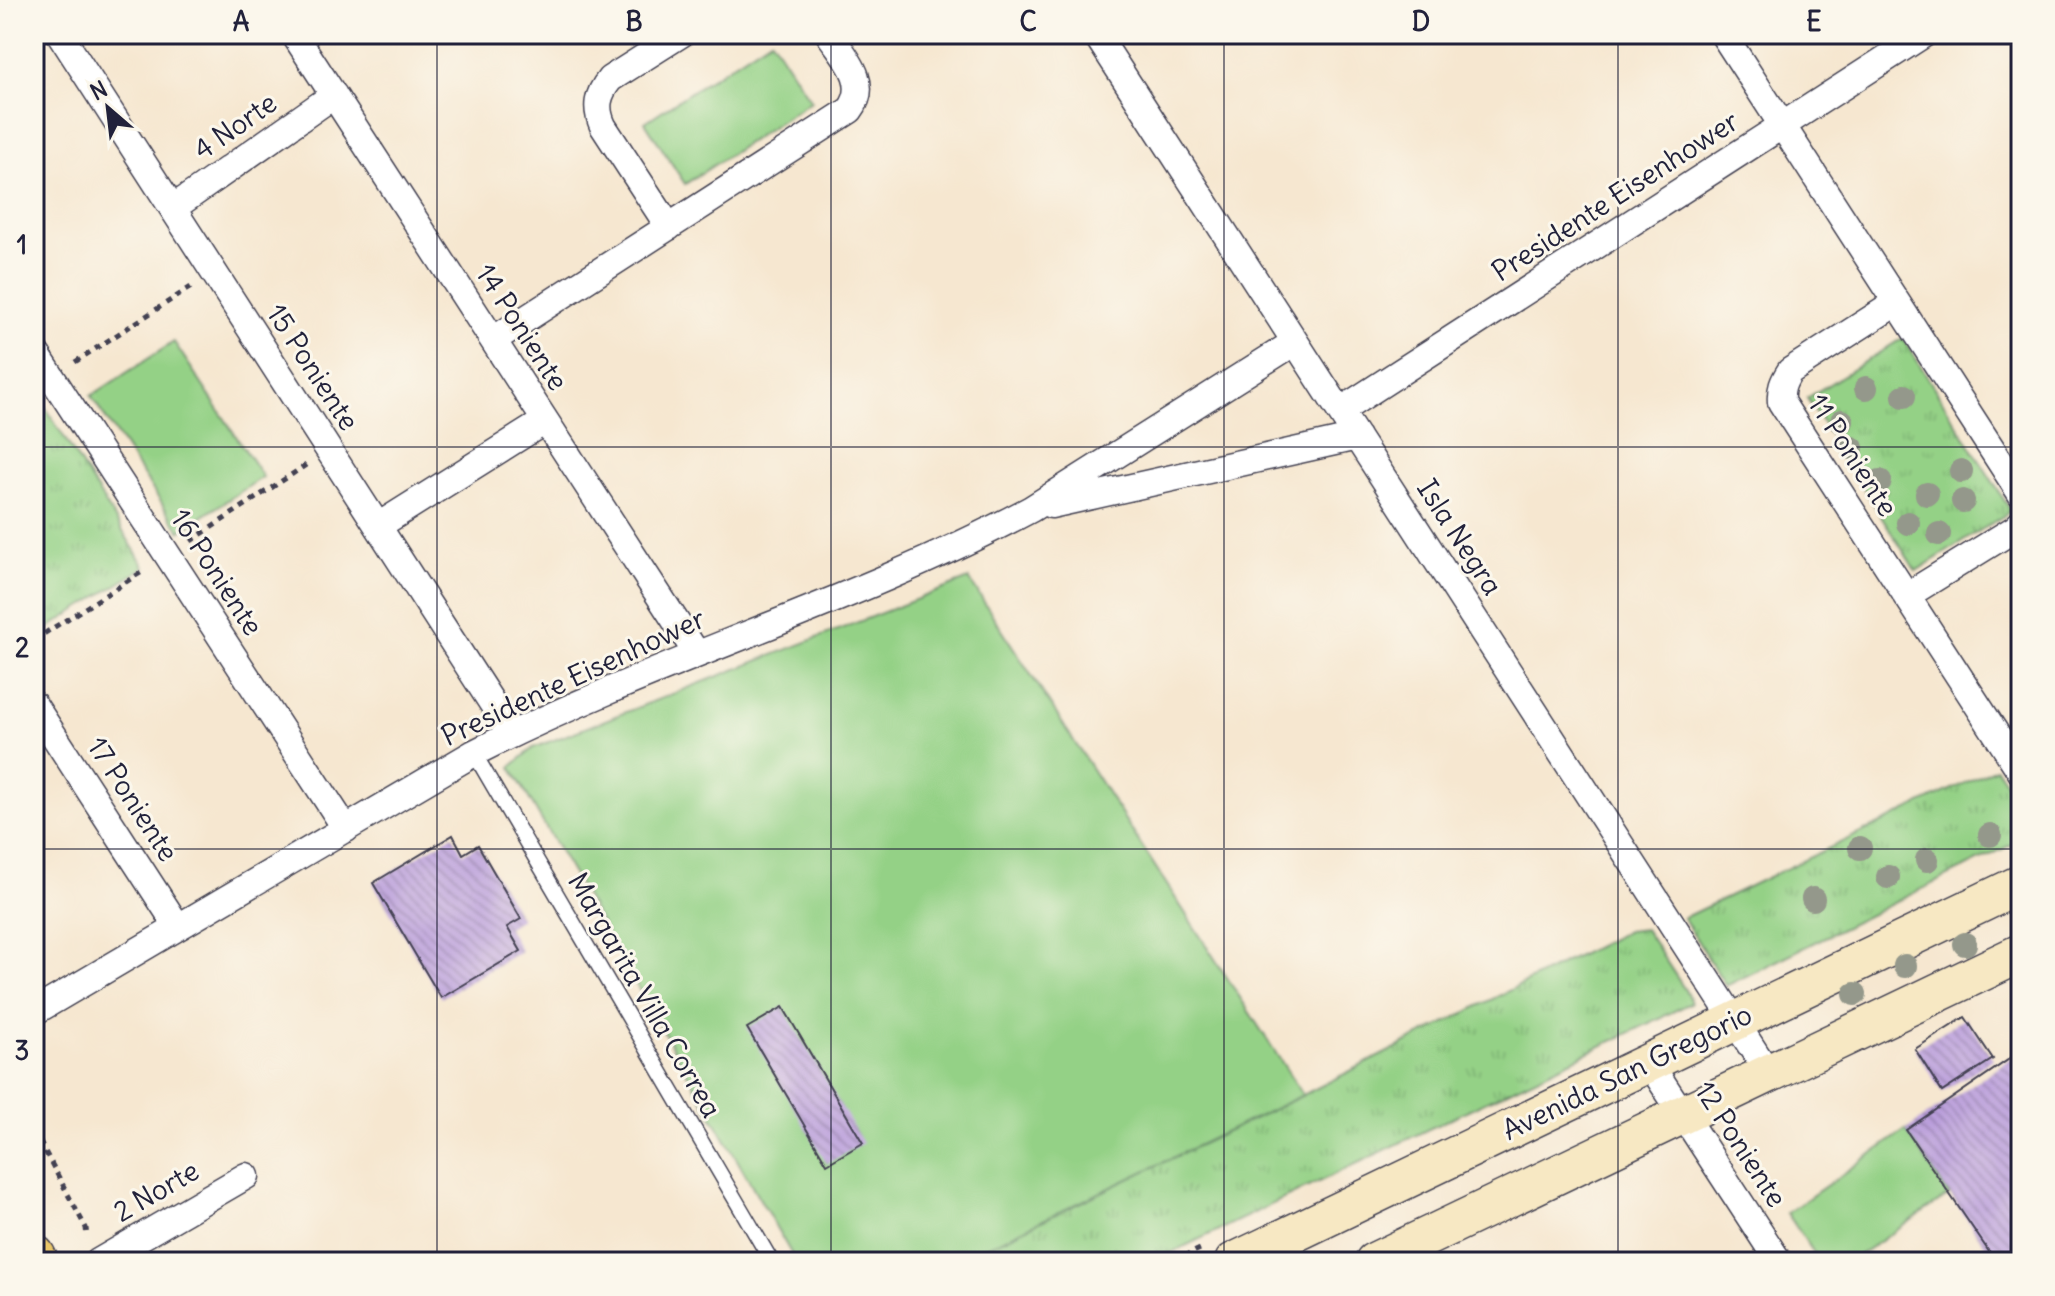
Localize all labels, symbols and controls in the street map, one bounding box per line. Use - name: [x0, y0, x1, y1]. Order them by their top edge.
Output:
- text: A: [233, 5, 250, 38]
- text: B: [625, 5, 643, 38]
- text: C: [1019, 5, 1037, 38]
- text: D: [1412, 5, 1430, 38]
- text: E: [1806, 5, 1822, 38]
- north arrow: [68, 68, 148, 148]
- text: N: [85, 74, 112, 106]
- street label: 4 Norte: [186, 84, 284, 168]
- street label: Presidente Eisenhower: [1485, 103, 1745, 289]
- text: 1: [17, 228, 27, 261]
- street label: 14 Poniente: [468, 257, 576, 397]
- street label: 15 Poniente: [259, 297, 367, 437]
- street label: 11 Poniente: [1800, 387, 1906, 523]
- street label: Isla Negra: [1409, 472, 1511, 602]
- street label: 16 Poniente: [163, 502, 271, 642]
- street label: Presidente Eisenhower: [435, 600, 711, 754]
- text: 2: [15, 631, 29, 664]
- street label: 17 Poniente: [79, 730, 187, 868]
- street label: Margarita Villa Correa: [560, 866, 730, 1124]
- street label: Avenida San Gregorio: [1496, 996, 1758, 1148]
- text: 3: [15, 1034, 29, 1067]
- street label: 12 Poniente: [1687, 1074, 1795, 1214]
- street label: 2 Norte: [107, 1152, 205, 1230]

